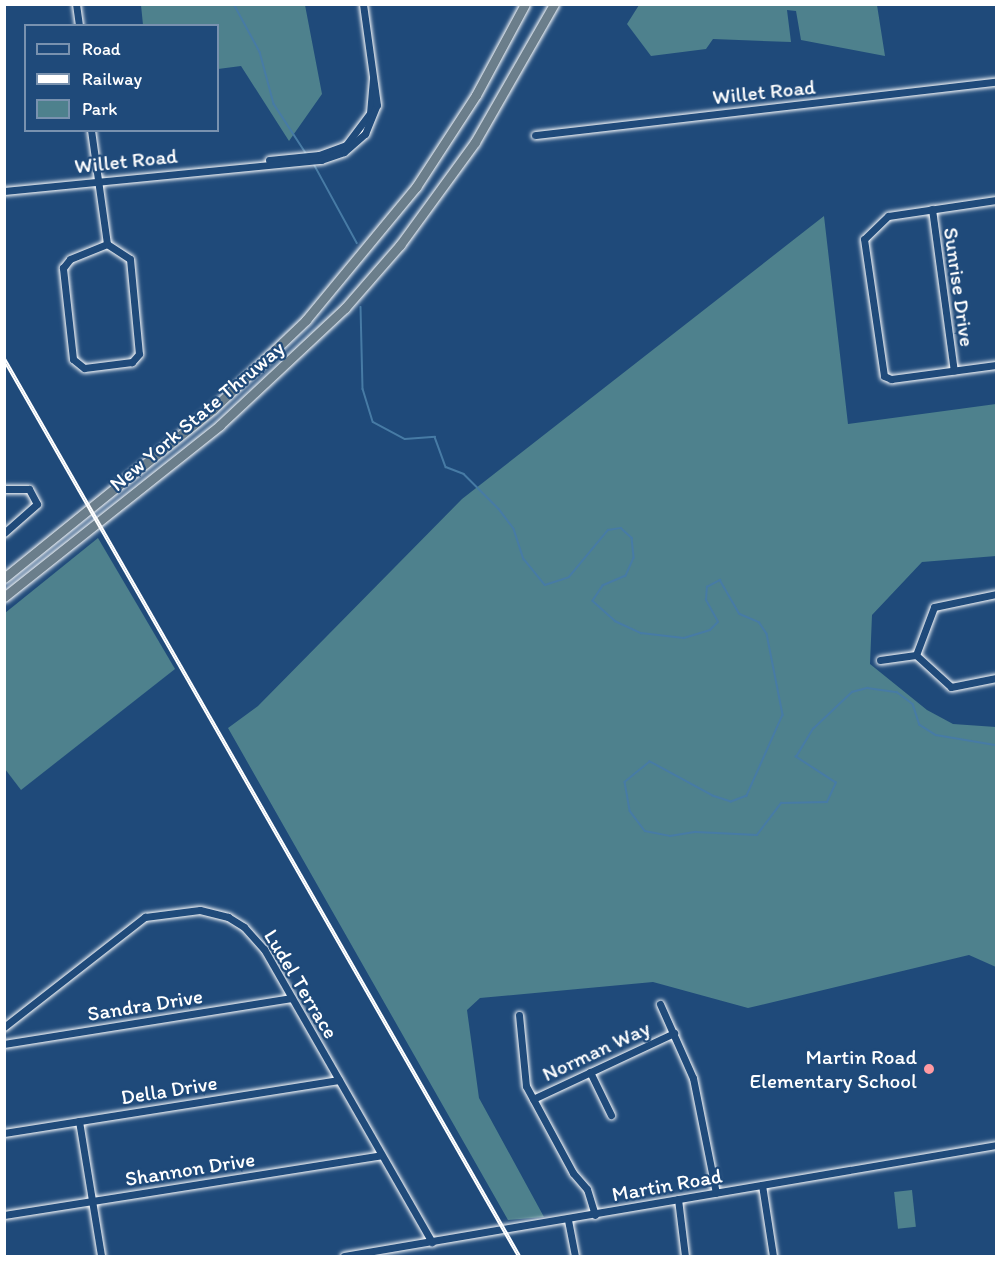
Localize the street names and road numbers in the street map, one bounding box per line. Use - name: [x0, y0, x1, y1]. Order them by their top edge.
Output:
- street label: Willet Road: [711, 74, 817, 110]
- street label: Willet Road: [73, 143, 179, 179]
- street label: Sunrise Drive: [938, 226, 980, 348]
- street label: New York State Thruway: [105, 336, 289, 496]
- street label: Ludel Terrace: [259, 926, 343, 1042]
- street label: Sandra Drive: [85, 983, 205, 1027]
- street label: Norman Way: [539, 1015, 653, 1087]
- street label: Della Drive: [119, 1070, 219, 1110]
- street label: Shannon Drive: [123, 1146, 257, 1192]
- street label: Martin Road: [610, 1163, 724, 1207]

